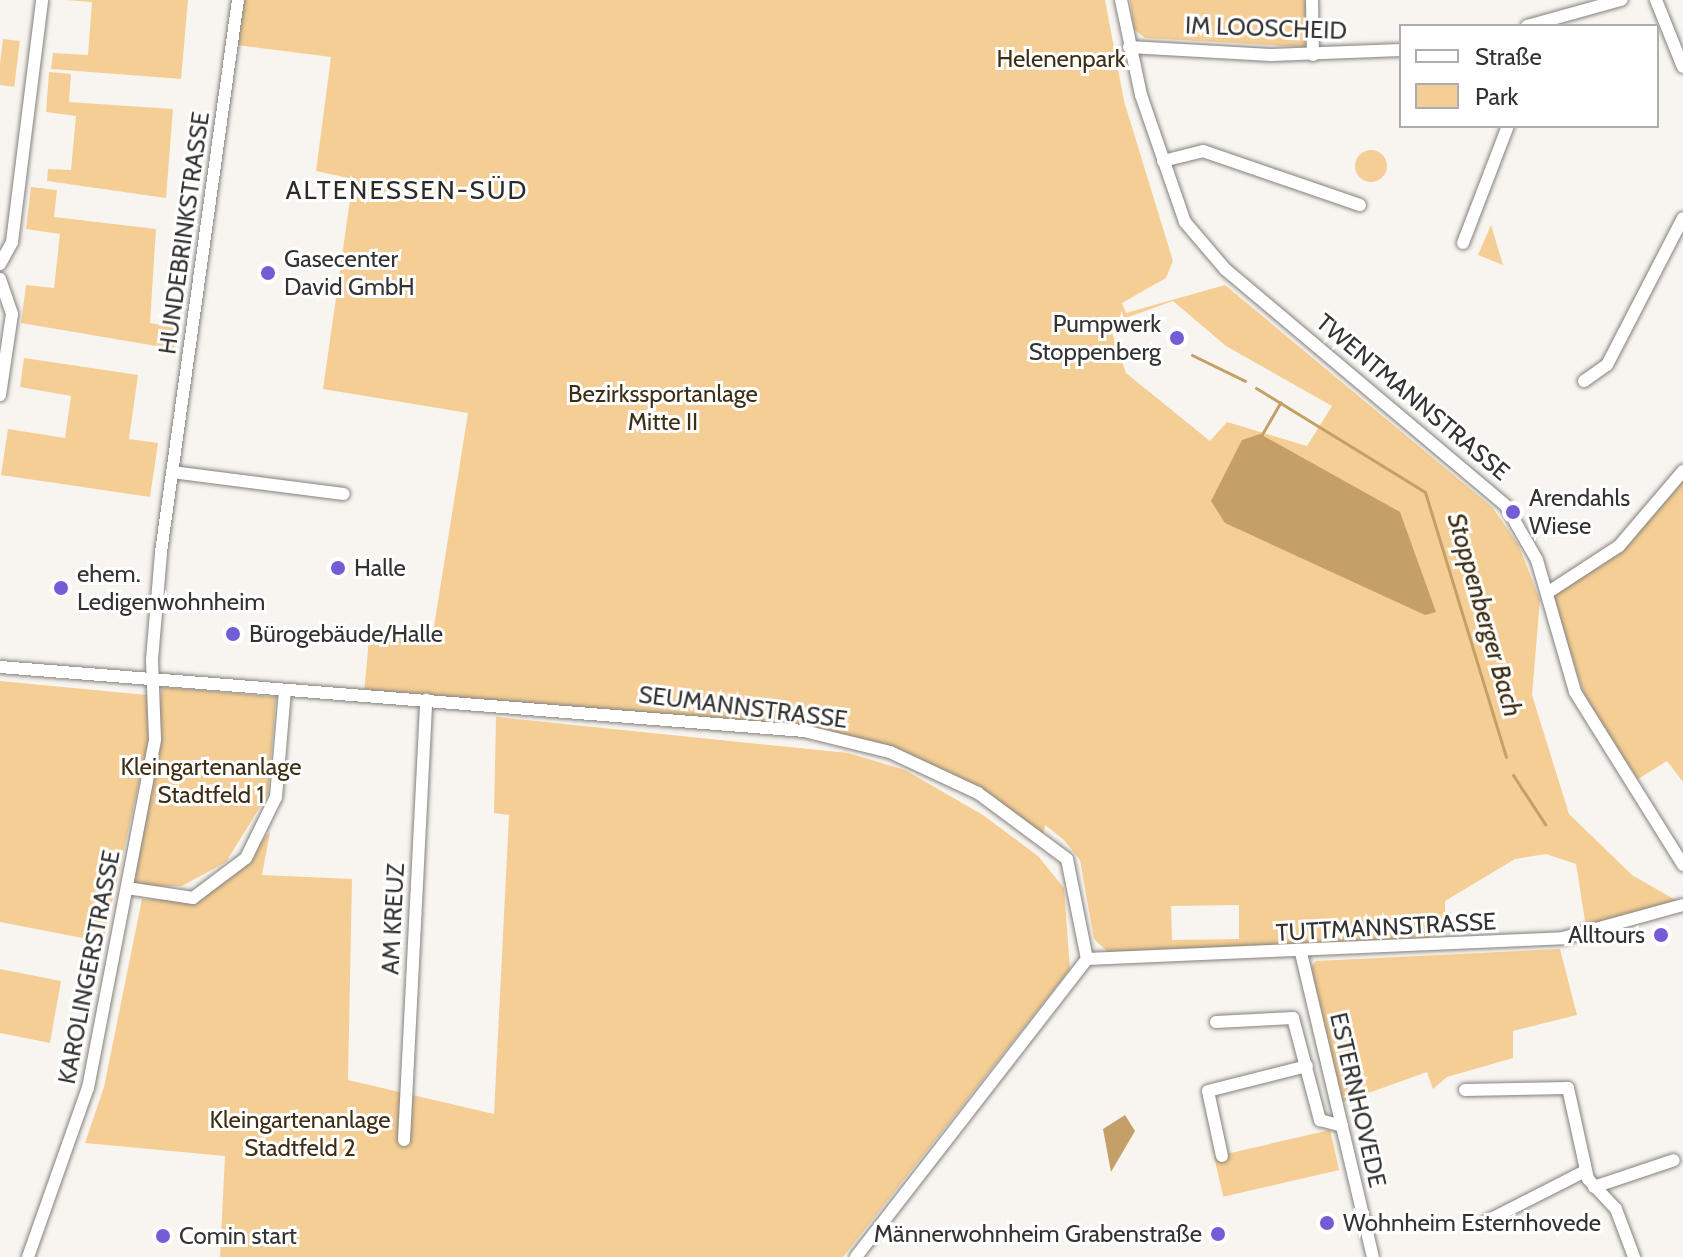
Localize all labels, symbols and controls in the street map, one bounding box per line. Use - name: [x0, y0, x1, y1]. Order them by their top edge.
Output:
- street label: IM LOOSCHEID: [1185, 11, 1347, 45]
- legend: [1399, 24, 1659, 128]
- text: Straße: [1475, 42, 1542, 71]
- park label: Helenenpark: [996, 45, 1126, 73]
- text: Park: [1475, 82, 1518, 111]
- street label: HUNDEBRINKSTRASSE: [153, 110, 215, 356]
- district label: ALTENESSEN-SÜD: [286, 175, 528, 207]
- place label: Gasecenter David GmbH: [284, 245, 415, 301]
- marker: Gasecenter David GmbH: [259, 264, 277, 282]
- street label: TWENTMANNSTRASSE: [1311, 308, 1515, 486]
- place label: Pumpwerk Stoppenberg: [1029, 310, 1161, 366]
- marker: Pumpwerk Stoppenberg: [1168, 329, 1186, 347]
- park label: Bezirkssportanlage Mitte II: [568, 380, 758, 436]
- place label: Arendahls Wiese: [1529, 484, 1630, 540]
- marker: Arendahls Wiese: [1504, 503, 1522, 521]
- water label: Stoppenberger Bach: [1440, 510, 1528, 720]
- place label: Halle: [354, 554, 406, 582]
- marker: Halle: [329, 559, 347, 577]
- place label: ehem. Ledigenwohnheim: [77, 560, 265, 616]
- marker: ehem. Ledigenwohnheim: [52, 579, 70, 597]
- place label: Bürogebäude/Halle: [249, 620, 443, 648]
- marker: Bürogebäude/Halle: [224, 625, 242, 643]
- street label: SEUMANNSTRASSE: [637, 680, 849, 734]
- park label: Kleingartenanlage Stadtfeld 1: [120, 753, 302, 809]
- street label: KAROLINGERSTRASSE: [52, 848, 126, 1086]
- street label: AM KREUZ: [376, 863, 410, 975]
- street label: TUTTMANNSTRASSE: [1275, 907, 1497, 947]
- place label: Alltours: [1568, 921, 1645, 949]
- marker: Alltours: [1652, 926, 1670, 944]
- street label: ESTERNHOVEDE: [1324, 1010, 1392, 1190]
- park label: Kleingartenanlage Stadtfeld 2: [209, 1106, 391, 1162]
- place label: Wohnheim Esternhovede: [1343, 1209, 1601, 1237]
- marker: Wohnheim Esternhovede: [1318, 1214, 1336, 1232]
- place label: Männerwohnheim Grabenstraße: [874, 1220, 1202, 1248]
- place label: Comin start: [179, 1222, 297, 1250]
- marker: Männerwohnheim Grabenstraße: [1209, 1225, 1227, 1243]
- marker: Comin start: [154, 1227, 172, 1245]

